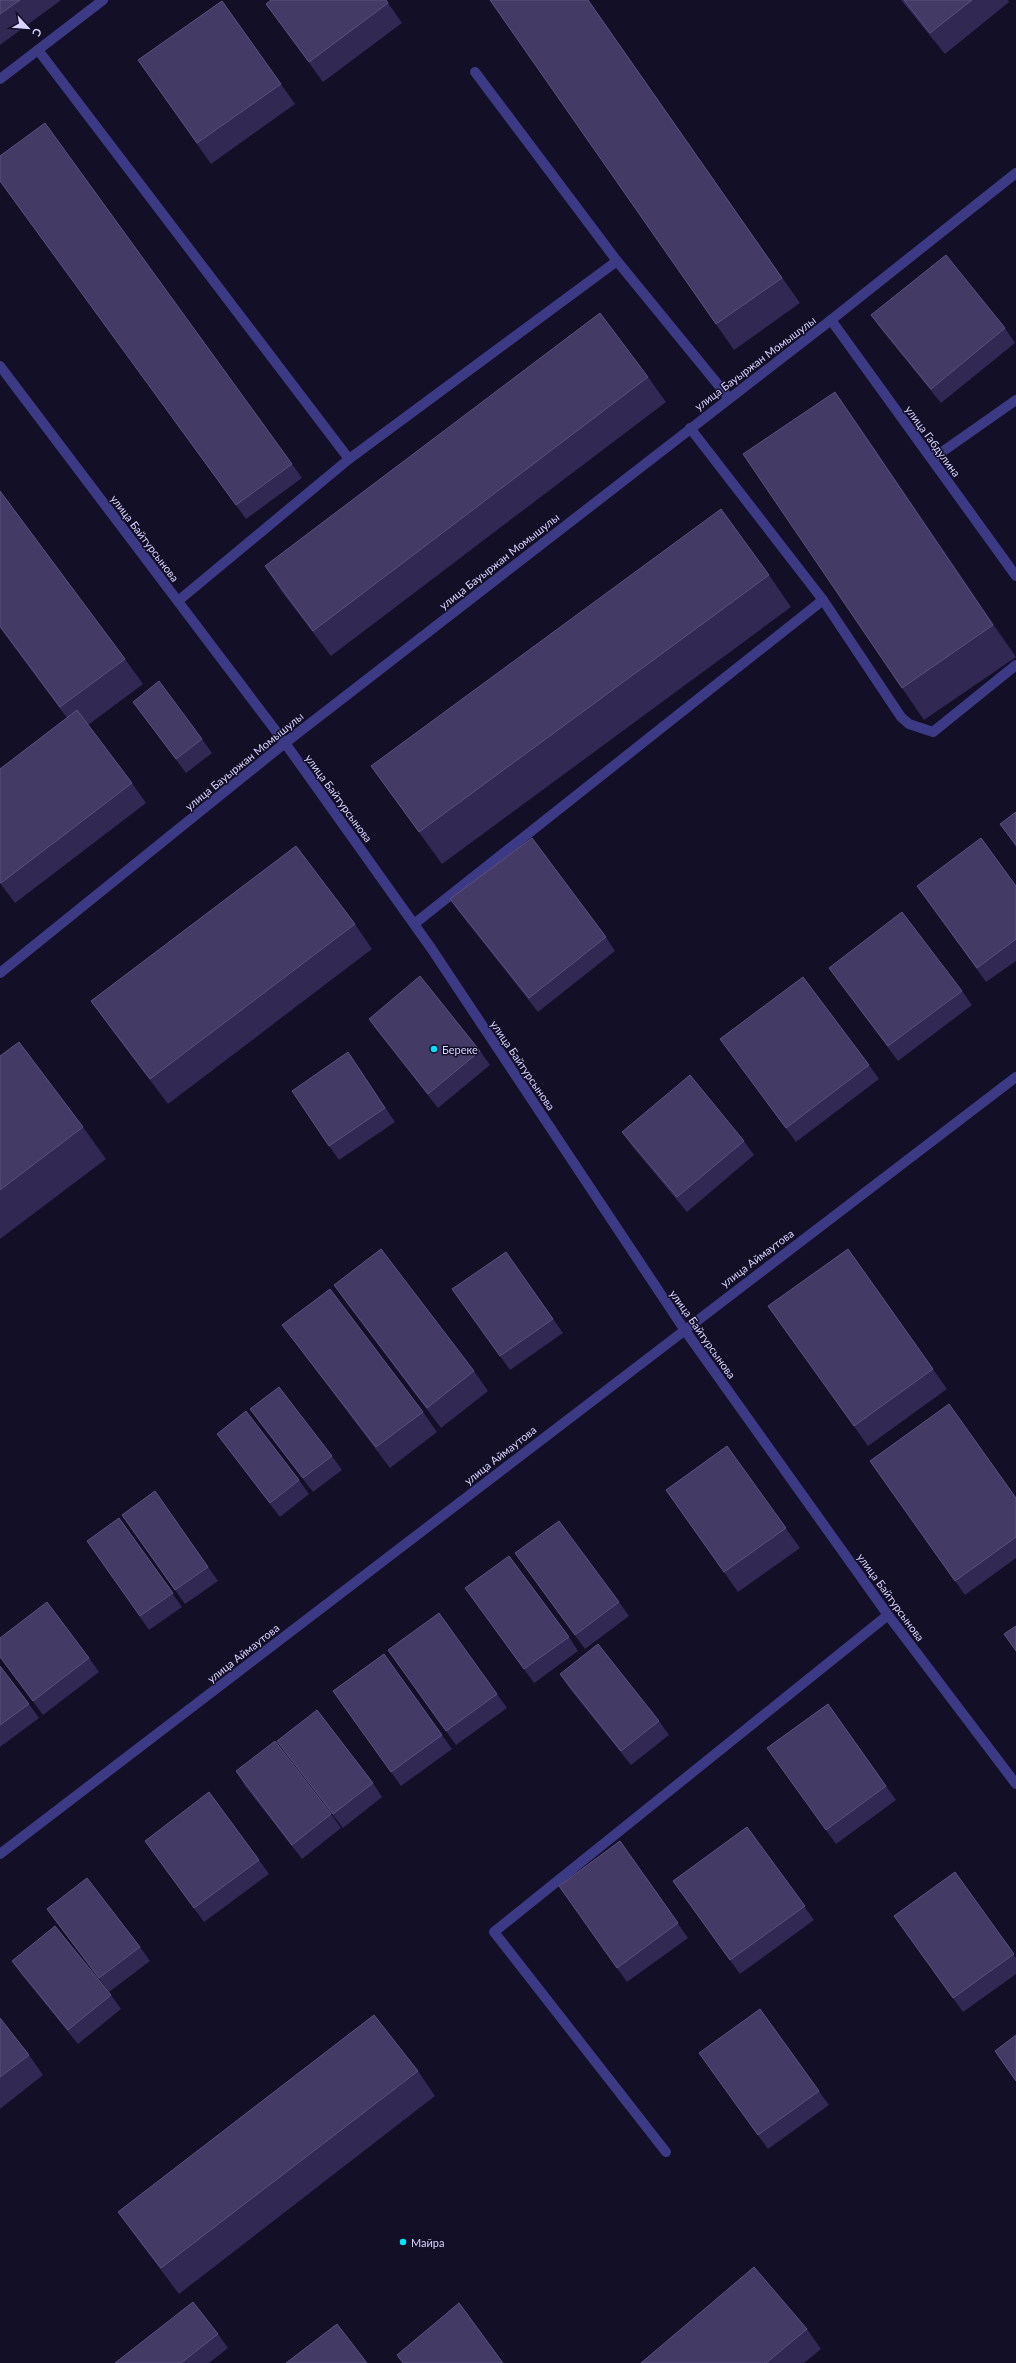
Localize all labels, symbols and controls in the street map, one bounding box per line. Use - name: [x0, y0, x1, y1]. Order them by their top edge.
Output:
- north arrow: [8, 8, 48, 48]
- text: С: [30, 26, 45, 39]
- street label: улица Бауыржан Момышулы: [692, 313, 818, 413]
- street label: улица Габдулина: [903, 403, 963, 479]
- street label: улица Байтурсынова: [108, 492, 182, 584]
- street label: улица Бауыржан Момышулы: [437, 510, 561, 612]
- street label: улица Бауыржан Момышулы: [182, 709, 306, 813]
- street label: улица Байтурсынова: [303, 752, 375, 844]
- street label: улица Байтурсынова: [488, 1018, 558, 1112]
- place label: Береке: [442, 1043, 478, 1056]
- marker: Береке: [429, 1044, 439, 1054]
- street label: улица Аймаутова: [718, 1226, 796, 1290]
- street label: улица Байтурсынова: [667, 1287, 739, 1381]
- street label: улица Аймаутова: [461, 1423, 539, 1487]
- street label: улица Байтурсынова: [855, 1551, 927, 1643]
- street label: улица Аймаутова: [204, 1621, 282, 1685]
- place label: Майра: [411, 2236, 444, 2249]
- marker: Майра: [398, 2237, 408, 2247]

